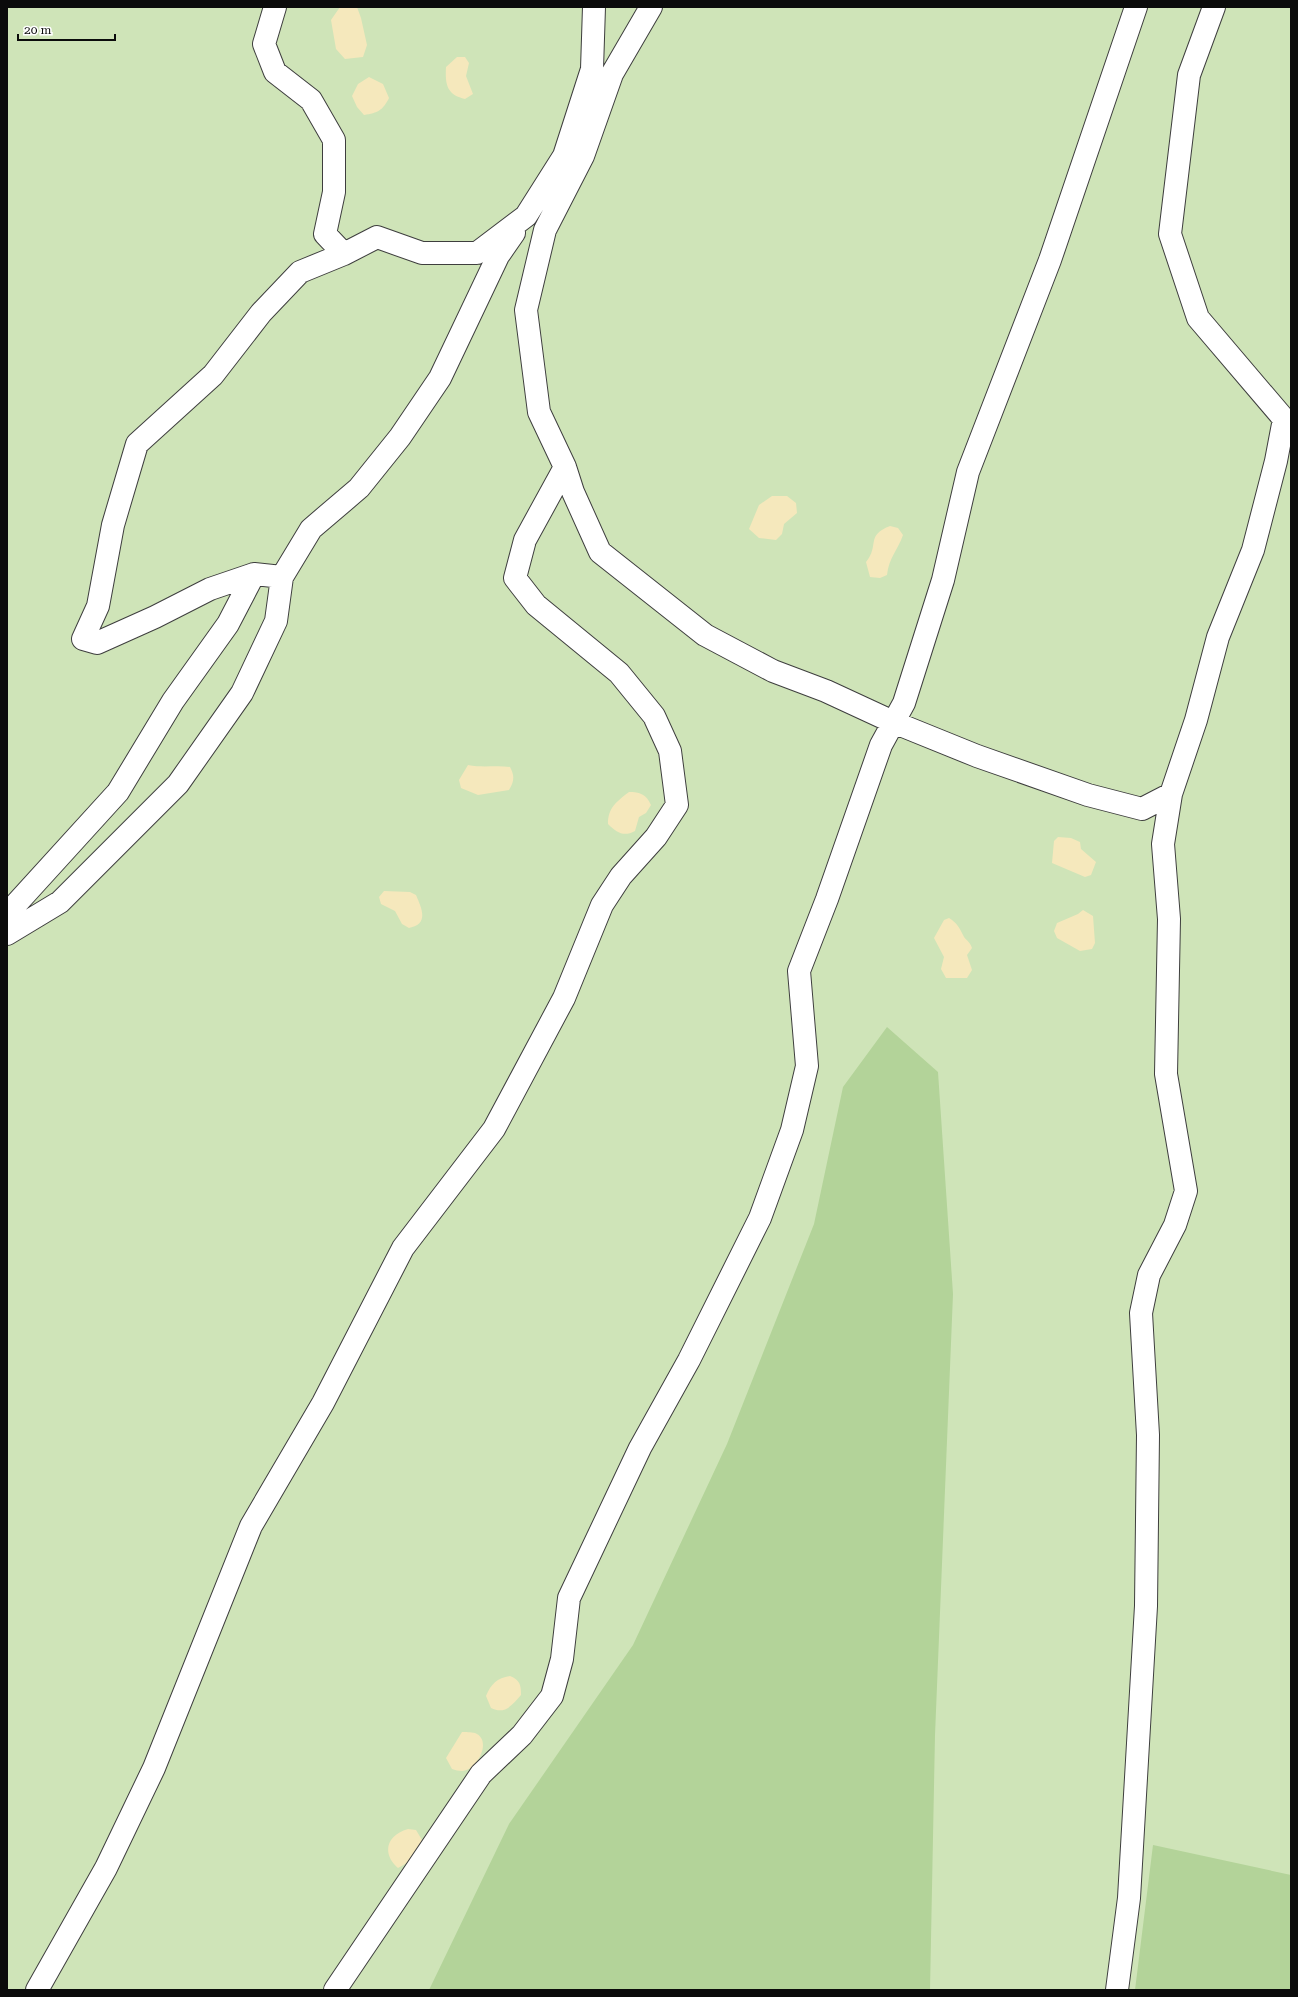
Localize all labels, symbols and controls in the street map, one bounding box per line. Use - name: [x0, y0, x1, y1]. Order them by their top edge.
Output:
- scale bar: [18, 16, 115, 42]
- text: 20 m: [24, 23, 51, 37]

